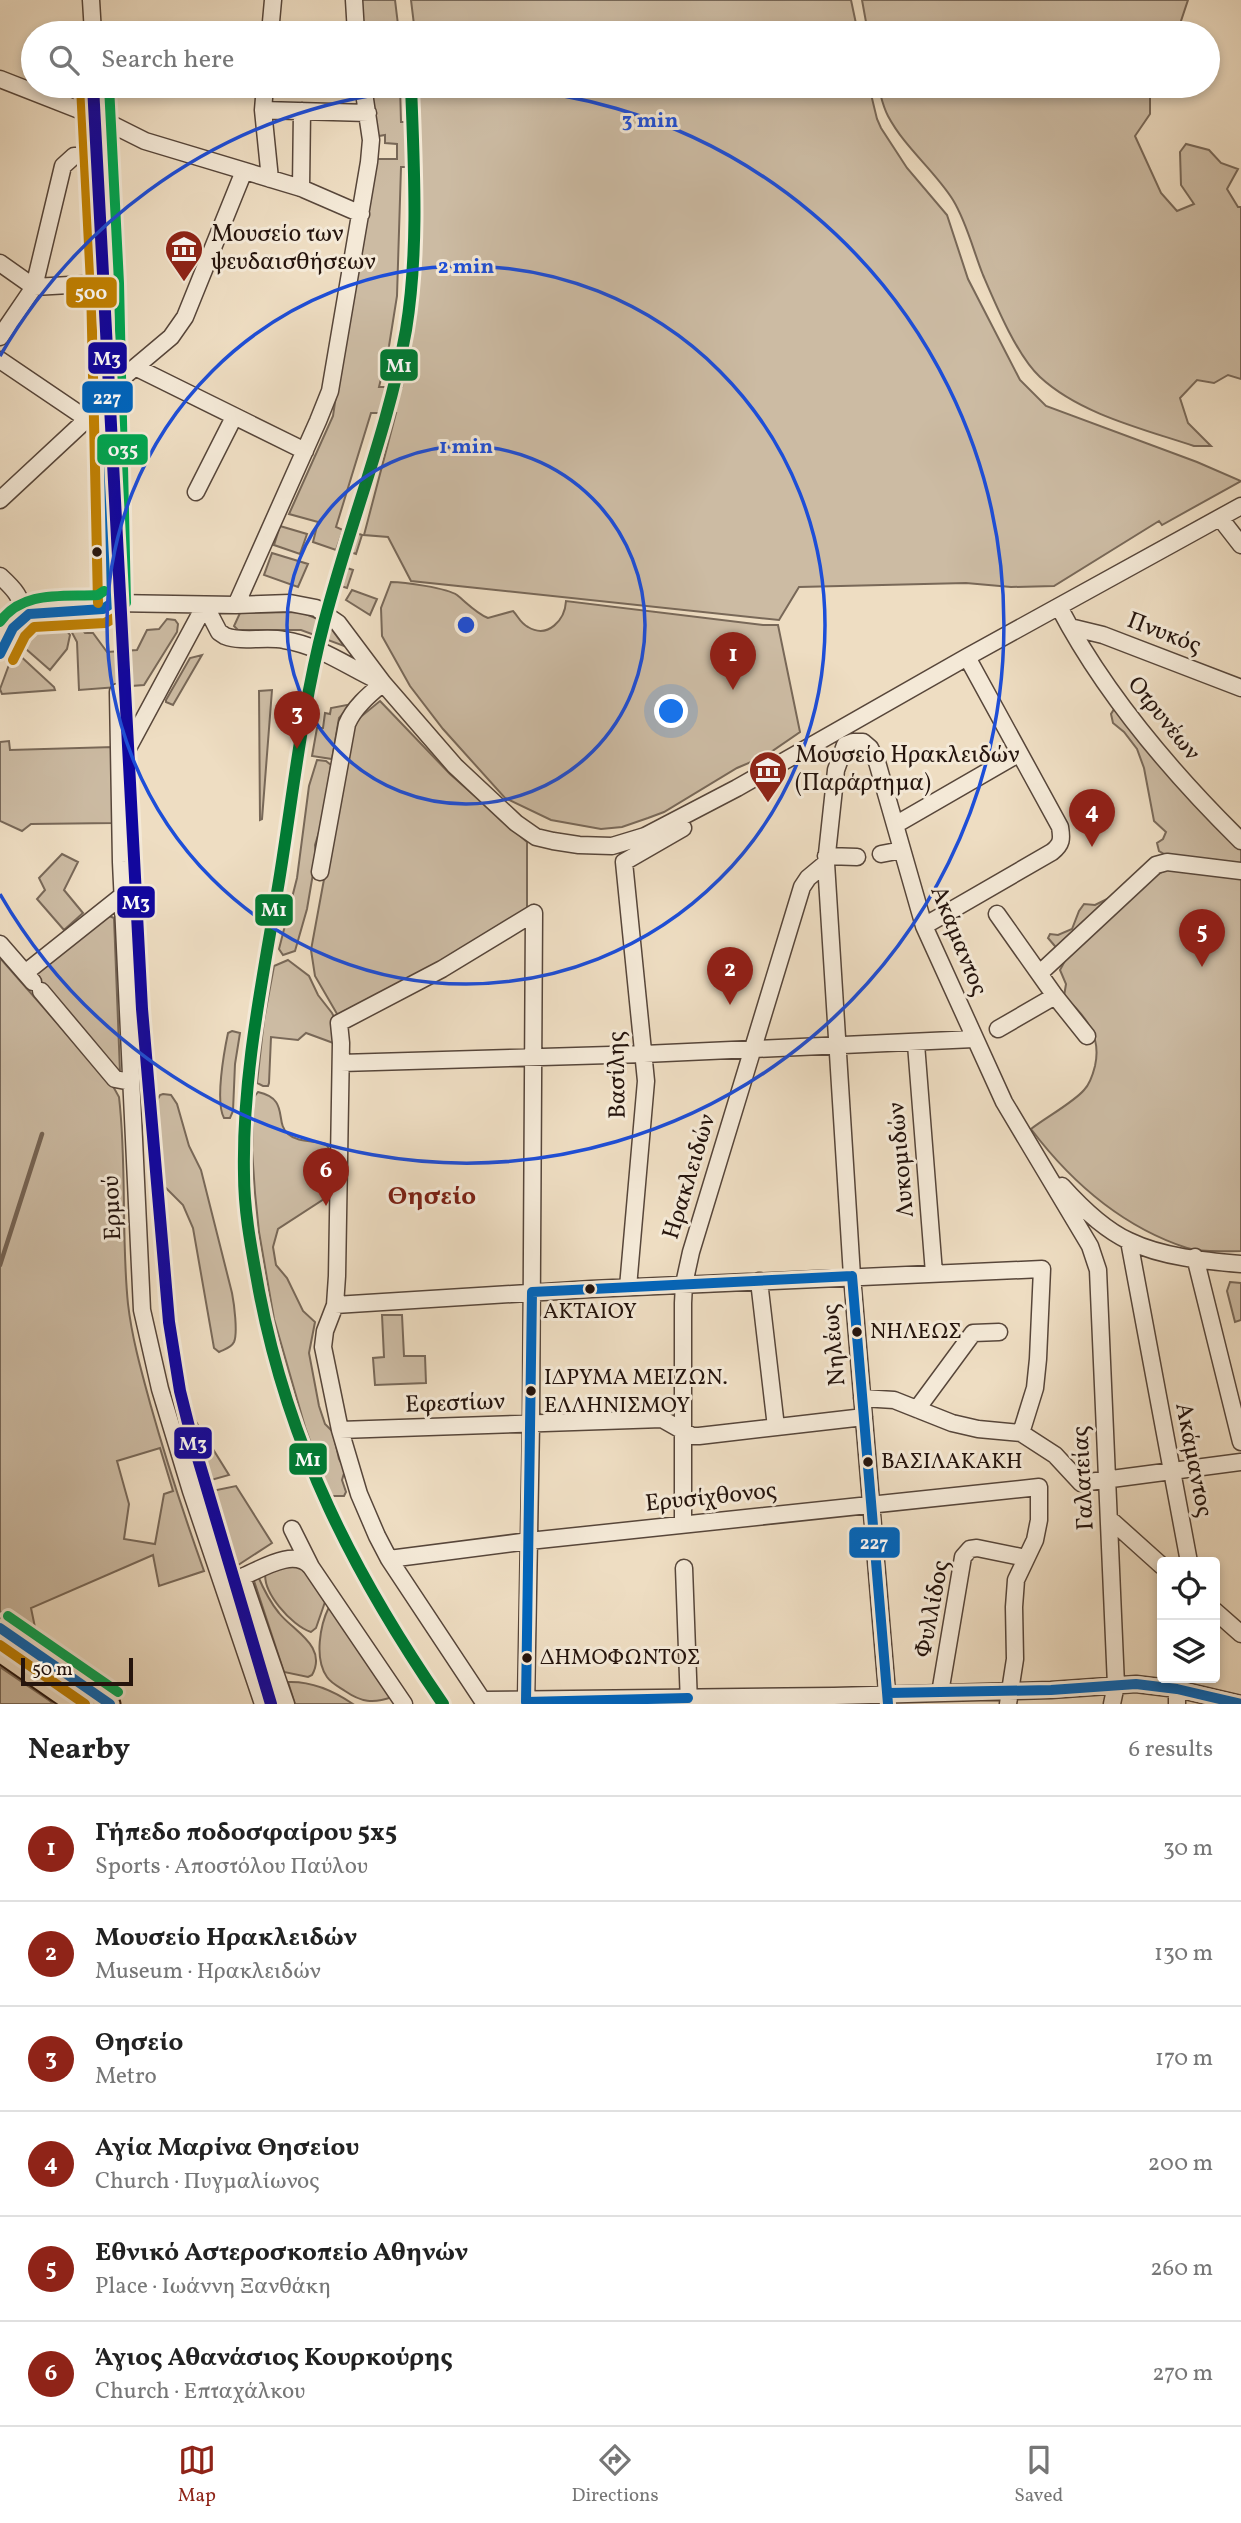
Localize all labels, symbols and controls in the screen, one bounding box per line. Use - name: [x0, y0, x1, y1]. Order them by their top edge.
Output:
- search box: [21, 21, 1220, 98]
- icon: search: [45, 41, 83, 79]
- text: Search here: [101, 42, 234, 78]
- text: 3 min: [622, 107, 678, 136]
- place label: Μουσείο των ψευδαισθήσεων: [211, 218, 376, 280]
- museum icon: Μουσείο των ψευδαισθήσεων: [163, 228, 205, 283]
- text: 2 min: [438, 253, 494, 282]
- line badge: 500: [65, 276, 118, 309]
- text: 500: [75, 281, 108, 307]
- line badge: Μ3: [87, 341, 128, 375]
- text: Μ3: [93, 347, 121, 373]
- line badge: Μ1: [379, 348, 419, 382]
- text: Μ1: [386, 354, 412, 380]
- line badge: 227: [81, 380, 134, 414]
- text: 227: [93, 386, 121, 412]
- line badge: 035: [96, 433, 149, 466]
- text: 1 min: [439, 433, 493, 462]
- text: 035: [108, 438, 138, 464]
- unlabelled marker: [90, 545, 104, 559]
- street label: Πνυκός: [1122, 604, 1206, 664]
- centre of rings: [454, 613, 478, 637]
- pin: 1: [710, 632, 756, 690]
- street label: Οτρυνέων: [1118, 670, 1208, 769]
- pin: 3: [274, 691, 320, 749]
- your location: [654, 694, 688, 728]
- place label: Μουσείο Ηρακλειδών (Παράρτημα): [795, 739, 1020, 801]
- museum icon: Μουσείο Ηρακλειδών (Παράρτημα): [747, 749, 789, 804]
- pin: 4: [1069, 789, 1115, 847]
- street label: Ακάμαντος: [921, 881, 995, 1001]
- line badge: Μ3: [116, 885, 156, 919]
- text: Μ3: [122, 891, 150, 917]
- line badge: Μ1: [254, 893, 294, 927]
- text: Μ1: [261, 898, 287, 924]
- pin: 5: [1179, 909, 1225, 967]
- pin: 2: [707, 947, 753, 1005]
- street label: Βασίλης: [600, 1031, 636, 1119]
- street label: Λυκομιδών: [880, 1101, 924, 1219]
- street label: Ηρακλειδών: [655, 1110, 725, 1244]
- pin: 6: [303, 1148, 349, 1206]
- street label: Ερμού: [95, 1175, 131, 1241]
- district label: Θησείο: [388, 1179, 476, 1215]
- marker: ΑΚΤΑΙΟΥ: [583, 1282, 597, 1296]
- place label: ΑΚΤΑΙΟΥ: [543, 1297, 637, 1328]
- street label: Νηλέως: [814, 1302, 856, 1388]
- place label: ΝΗΛΕΩΣ: [870, 1317, 962, 1348]
- marker: ΝΗΛΕΩΣ: [850, 1325, 864, 1339]
- place label: ΙΔΡΥΜΑ ΜΕΙΖΩΝ. ΕΛΛΗΝΙΣΜΟΥ: [544, 1363, 728, 1422]
- marker: ΙΔΡΥΜΑ ΜΕΙΖΩΝ. ΕΛΛΗΝΙΣΜΟΥ: [524, 1384, 538, 1398]
- street label: Εφεστίων: [404, 1385, 506, 1423]
- street label: Ακάμαντος: [1165, 1400, 1221, 1520]
- street label: Γαλατείας: [1064, 1425, 1104, 1531]
- line badge: Μ3: [173, 1426, 213, 1460]
- text: Μ3: [179, 1432, 207, 1458]
- line badge: Μ1: [288, 1442, 328, 1476]
- place label: ΒΑΣΙΛΑΚΑΚΗ: [881, 1447, 1023, 1478]
- text: Μ1: [295, 1448, 321, 1474]
- marker: ΒΑΣΙΛΑΚΑΚΗ: [861, 1455, 875, 1469]
- street label: Ερυσίχθονος: [644, 1474, 778, 1522]
- line badge: 227: [848, 1526, 901, 1559]
- text: 227: [860, 1531, 888, 1557]
- street label: Φυλλίδος: [907, 1557, 959, 1661]
- map controls: [1157, 1557, 1220, 1683]
- button: locate: [1157, 1557, 1220, 1620]
- button: layers: [1157, 1620, 1220, 1683]
- place label: ΔΗΜΟΦΩΝΤΟΣ: [540, 1643, 700, 1674]
- marker: ΔΗΜΟΦΩΝΤΟΣ: [520, 1651, 534, 1665]
- scale bar: [21, 1655, 133, 1687]
- text: 50 m: [32, 1657, 73, 1683]
- text: Nearby: [28, 1729, 130, 1771]
- text: 6 results: [1129, 1734, 1213, 1766]
- text: Γήπεδο ποδοσφαίρου 5x5: [95, 1815, 397, 1851]
- text: 1: [46, 1833, 56, 1865]
- text: 30 m: [1163, 1833, 1213, 1865]
- text: Sports · Αποστόλου Παύλου: [95, 1851, 368, 1883]
- text: Μουσείο Ηρακλειδών: [95, 1920, 357, 1956]
- text: 2: [45, 1938, 57, 1970]
- text: 130 m: [1154, 1938, 1213, 1970]
- text: Museum · Ηρακλειδών: [95, 1956, 321, 1988]
- text: Θησείο: [95, 2025, 183, 2061]
- text: 3: [45, 2043, 57, 2075]
- text: 170 m: [1155, 2043, 1213, 2075]
- text: Metro: [95, 2061, 157, 2093]
- text: Αγία Μαρίνα Θησείου: [95, 2130, 359, 2166]
- text: 4: [44, 2148, 58, 2180]
- text: 200 m: [1148, 2148, 1213, 2180]
- text: Church · Πυγμαλίωνος: [95, 2166, 320, 2198]
- text: Εθνικό Αστεροσκοπείο Αθηνών: [95, 2235, 468, 2271]
- text: 5: [45, 2253, 57, 2285]
- text: 260 m: [1150, 2253, 1213, 2285]
- text: Place · Ιωάννη Ξανθάκη: [95, 2271, 331, 2303]
- text: Άγιος Αθανάσιος Κουρκούρης: [95, 2340, 453, 2376]
- text: 6: [45, 2358, 57, 2390]
- text: 270 m: [1152, 2358, 1213, 2390]
- text: Church · Επταχάλκου: [95, 2376, 305, 2408]
- tab: Map: [178, 2441, 216, 2509]
- tab: Directions: [572, 2441, 659, 2509]
- tab: Saved: [1014, 2441, 1063, 2509]

